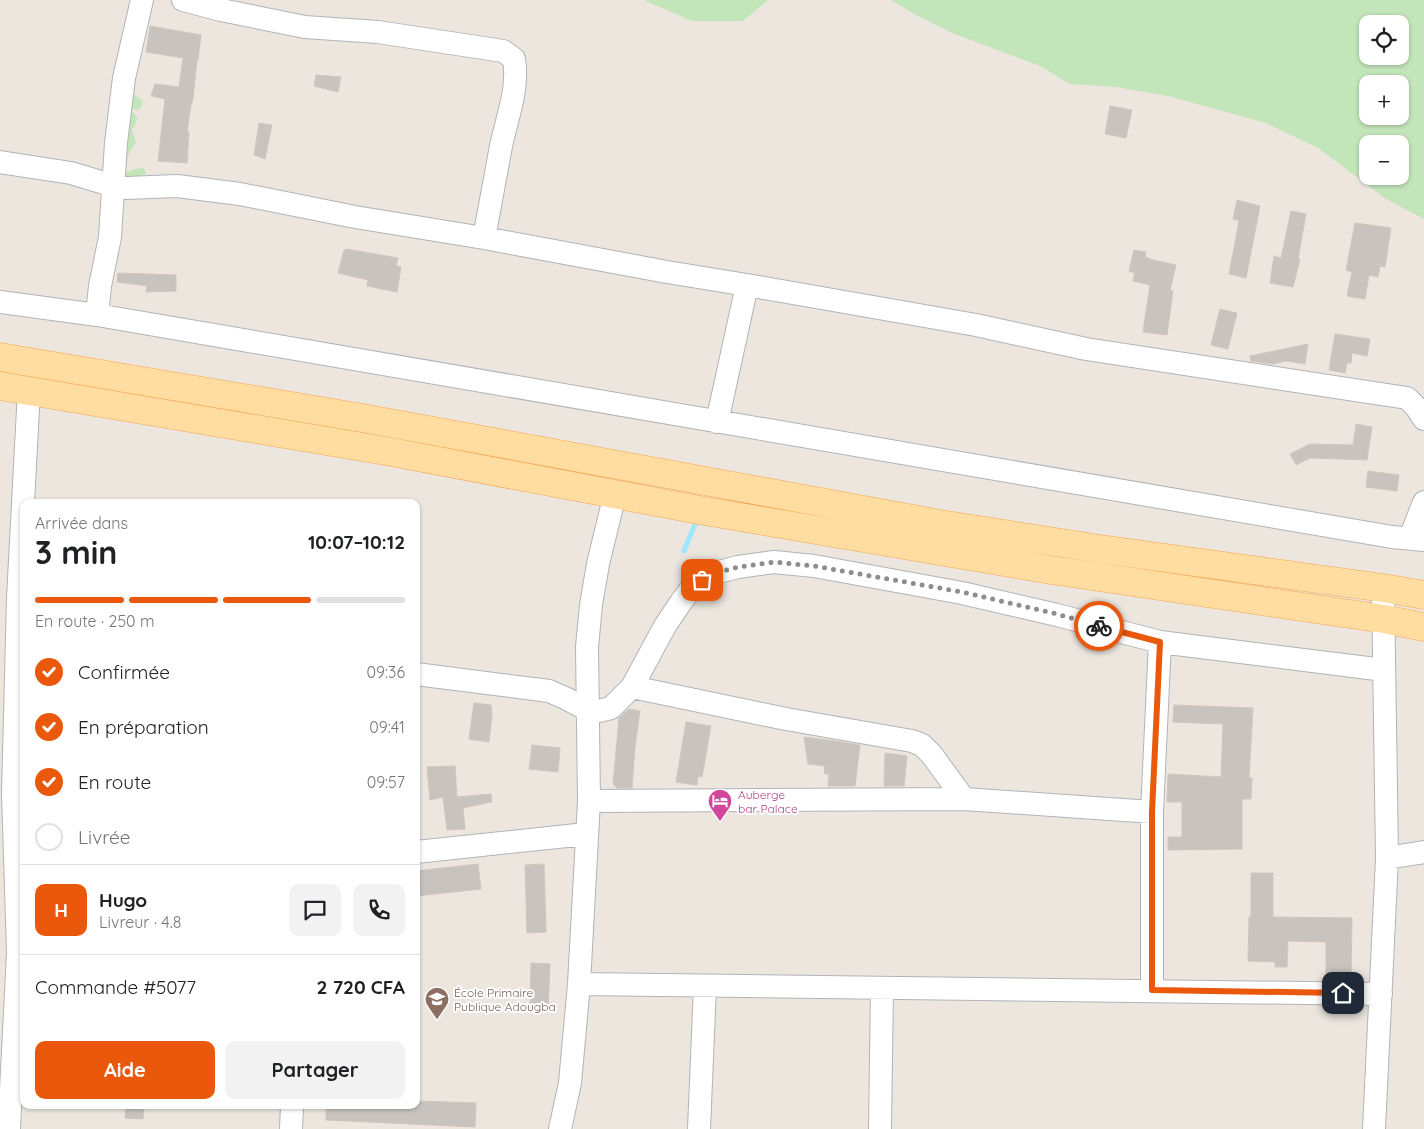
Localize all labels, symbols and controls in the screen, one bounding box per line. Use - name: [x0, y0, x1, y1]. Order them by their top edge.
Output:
- map controls: [1359, 15, 1409, 185]
- button: locate: [1359, 15, 1409, 65]
- button: +: [1359, 75, 1409, 125]
- button: −: [1359, 135, 1409, 185]
- text: Arrivée dans: [35, 513, 128, 533]
- text: 10:07–10:12: [308, 530, 405, 554]
- text: 3 min: [35, 532, 117, 572]
- pin: [681, 559, 723, 601]
- icon: bag: [688, 566, 716, 594]
- courier: [1074, 601, 1124, 651]
- text: En route · 250 m: [35, 611, 155, 631]
- icon: bike: [1085, 612, 1113, 640]
- icon: check: [35, 658, 63, 686]
- text: Confirmée: [78, 660, 170, 684]
- text: 09:36: [367, 662, 405, 682]
- icon: check: [35, 713, 63, 741]
- text: En préparation: [78, 715, 209, 739]
- text: 09:41: [369, 717, 405, 737]
- icon: check: [35, 768, 63, 796]
- text: En route: [78, 770, 151, 794]
- text: 09:57: [367, 772, 405, 792]
- place label: Auberge bar Palace: [738, 787, 798, 816]
- hotel icon: Auberge bar Palace: [707, 788, 733, 822]
- text: Livrée: [78, 825, 131, 849]
- button: chat: [289, 884, 341, 936]
- button: phone: [353, 884, 405, 936]
- text: Hugo: [99, 888, 147, 912]
- text: H: [54, 898, 68, 922]
- text: Livreur · 4.8: [99, 912, 181, 932]
- pin: [1322, 972, 1364, 1014]
- text: Commande #5077: [35, 975, 196, 999]
- text: 2 720 CFA: [317, 975, 405, 999]
- icon: home: [1329, 979, 1357, 1007]
- place label: École Primaire Publique Adougba: [454, 985, 556, 1014]
- school or university icon: École Primaire Publique Adougba: [424, 986, 450, 1020]
- button: Aide: [35, 1041, 215, 1099]
- button: Partager: [225, 1041, 405, 1099]

